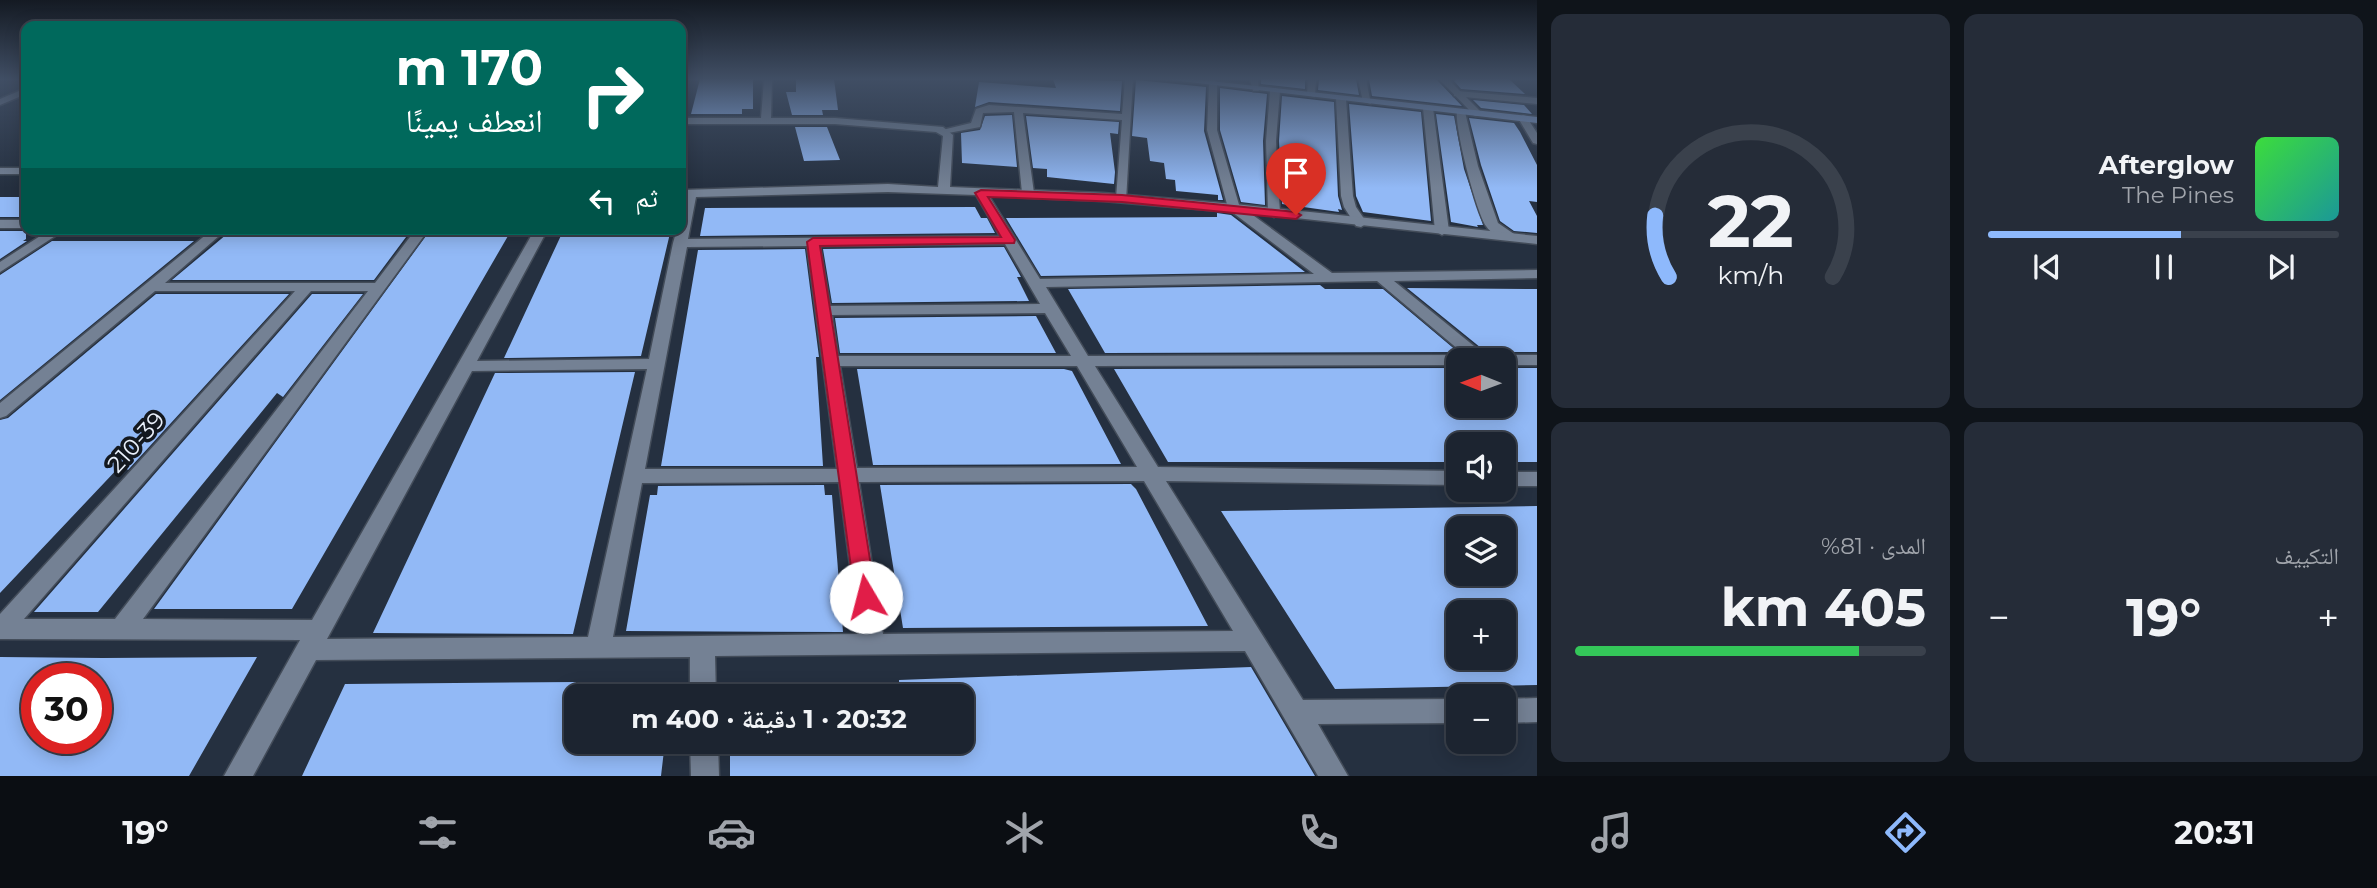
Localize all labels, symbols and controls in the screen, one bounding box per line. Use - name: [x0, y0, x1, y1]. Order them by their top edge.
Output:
- text: 170 m: [396, 38, 543, 97]
- icon: right: [567, 49, 658, 140]
- text: انعطف يمينًا: [406, 101, 543, 140]
- pin: [1266, 143, 1326, 215]
- text: Afterglow: [2099, 149, 2234, 181]
- icon: arrive: [1277, 154, 1315, 192]
- text: 22: [1708, 178, 1793, 266]
- text: The Pines: [2122, 181, 2234, 209]
- icon: left: [583, 182, 621, 220]
- text: ثم: [635, 182, 658, 214]
- icon: previous: [2028, 248, 2066, 286]
- icon: pause: [2145, 248, 2183, 286]
- icon: next: [2262, 248, 2300, 286]
- text: km/h: [1717, 260, 1784, 290]
- north arrow: [1446, 348, 1516, 418]
- map controls: [1446, 348, 1516, 754]
- street label: 210-39: [101, 406, 171, 478]
- button: sound: [1446, 432, 1516, 502]
- button: layers: [1446, 516, 1516, 586]
- text: المدى · 81%: [1821, 532, 1926, 560]
- text: التكييف: [2274, 542, 2339, 570]
- position arrow: [829, 560, 903, 634]
- text: 405 km: [1721, 576, 1926, 639]
- text: 19°: [2126, 586, 2201, 649]
- text: −: [1988, 594, 2010, 641]
- text: +: [2317, 594, 2339, 641]
- button: +: [1446, 600, 1516, 670]
- speed limit sign: 30: [21, 663, 112, 754]
- button: −: [1446, 684, 1516, 754]
- text: 20:32 · 1 دقيقة · 400 m: [631, 703, 907, 735]
- icon: filters: [413, 808, 462, 857]
- icon: car: [707, 808, 756, 857]
- icon: climate: [1000, 808, 1049, 857]
- icon: phone: [1294, 808, 1343, 857]
- icon: music: [1587, 808, 1636, 857]
- icon: directions: [1881, 808, 1930, 857]
- text: 19°: [122, 813, 169, 852]
- text: 20:31: [2174, 813, 2255, 852]

